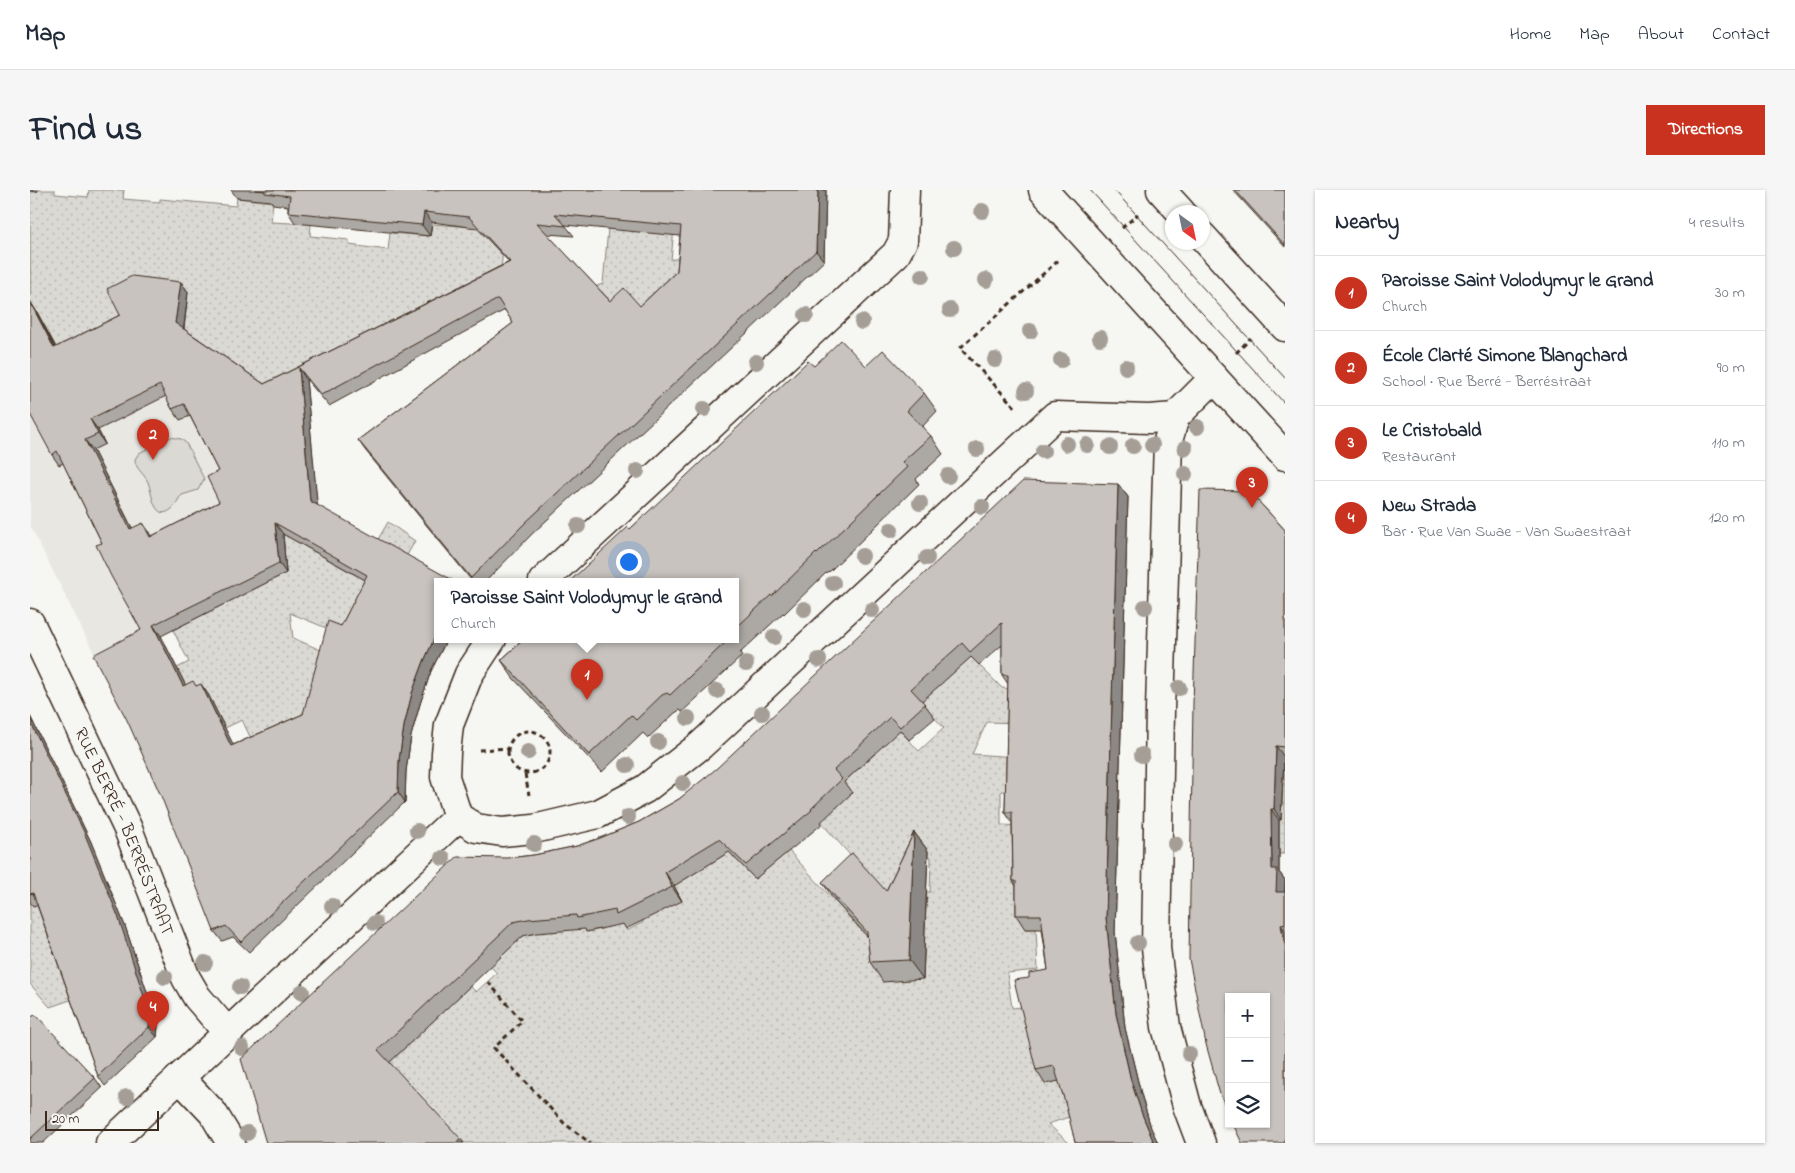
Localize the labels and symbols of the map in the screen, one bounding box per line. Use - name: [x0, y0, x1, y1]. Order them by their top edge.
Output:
- north arrow: [1165, 205, 1210, 250]
- pin: 2: [137, 419, 169, 460]
- pin: 3: [1236, 467, 1268, 508]
- your location: [616, 549, 642, 575]
- pin: 1: [571, 659, 603, 700]
- street label: RUE BERRÉ - BERRÉSTRAAT: [67, 724, 179, 940]
- pin: 4: [137, 991, 169, 1032]
- scale bar: [45, 1108, 159, 1131]

